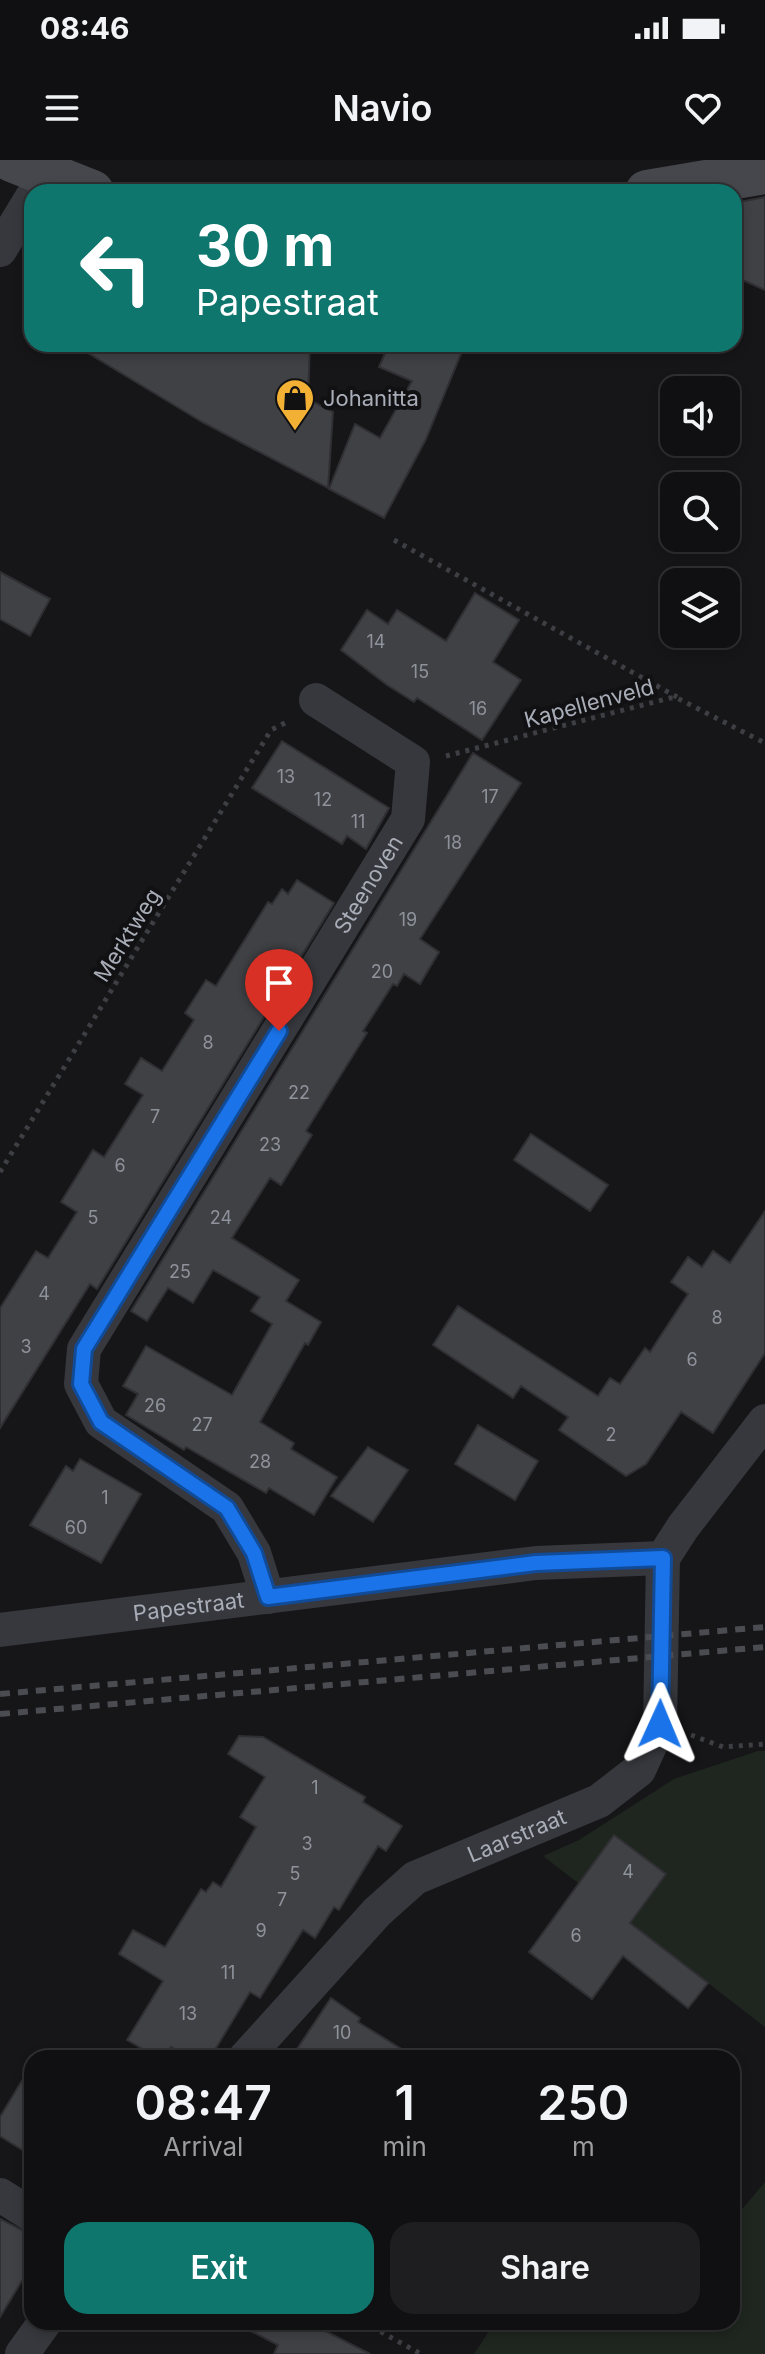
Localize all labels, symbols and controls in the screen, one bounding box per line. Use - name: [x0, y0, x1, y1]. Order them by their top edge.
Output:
- text: 08:46: [40, 10, 130, 46]
- icon: menu: [40, 86, 84, 130]
- text: Navio: [333, 86, 432, 130]
- icon: heart: [681, 86, 725, 130]
- text: 30 m: [196, 212, 334, 280]
- icon: left: [64, 216, 168, 320]
- text: Papestraat: [196, 280, 379, 324]
- map controls: [660, 376, 740, 648]
- button: sound: [660, 376, 740, 456]
- shop icon: Johanitta: [274, 377, 316, 432]
- place label: Johanitta: [323, 385, 419, 411]
- button: search: [660, 472, 740, 552]
- button: layers: [660, 568, 740, 648]
- house number: 14: [367, 631, 385, 652]
- house number: 15: [411, 661, 429, 682]
- street label: Kapellenveld: [521, 673, 657, 733]
- house number: 16: [469, 698, 487, 719]
- house number: 13: [277, 766, 295, 787]
- house number: 17: [481, 786, 499, 807]
- house number: 12: [314, 789, 332, 810]
- house number: 11: [351, 811, 365, 832]
- street label: Steenoven: [328, 830, 408, 938]
- house number: 18: [444, 832, 462, 853]
- street label: Merktweg: [88, 884, 166, 986]
- house number: 19: [399, 909, 417, 930]
- pin: [245, 949, 313, 1031]
- icon: arrive: [257, 961, 301, 1005]
- house number: 20: [371, 961, 393, 982]
- house number: 8: [202, 1032, 214, 1053]
- house number: 22: [288, 1082, 310, 1103]
- house number: 7: [150, 1106, 160, 1127]
- house number: 23: [259, 1134, 281, 1155]
- house number: 6: [114, 1155, 126, 1176]
- house number: 5: [88, 1207, 98, 1228]
- house number: 24: [210, 1207, 232, 1228]
- house number: 25: [169, 1261, 191, 1282]
- house number: 4: [38, 1283, 50, 1304]
- house number: 8: [711, 1307, 723, 1328]
- house number: 3: [20, 1336, 32, 1357]
- house number: 6: [686, 1349, 698, 1370]
- house number: 26: [144, 1395, 166, 1416]
- house number: 27: [191, 1414, 213, 1435]
- house number: 2: [606, 1424, 616, 1445]
- house number: 28: [249, 1451, 271, 1472]
- house number: 1: [101, 1487, 109, 1508]
- house number: 60: [65, 1517, 87, 1538]
- street label: Papestraat: [131, 1587, 246, 1626]
- position arrow: [618, 1682, 702, 1766]
- house number: 1: [311, 1777, 319, 1798]
- street label: Laarstraat: [463, 1803, 570, 1868]
- house number: 3: [301, 1833, 313, 1854]
- house number: 4: [622, 1861, 634, 1882]
- house number: 5: [290, 1863, 300, 1884]
- house number: 7: [277, 1889, 287, 1910]
- house number: 9: [255, 1920, 267, 1941]
- house number: 6: [570, 1925, 582, 1946]
- house number: 11: [221, 1962, 235, 1983]
- house number: 13: [179, 2003, 197, 2024]
- house number: 10: [333, 2022, 351, 2043]
- text: 08:47: [135, 2073, 272, 2132]
- text: 1: [395, 2073, 415, 2132]
- text: 250: [538, 2073, 629, 2132]
- text: Arrival: [163, 2131, 243, 2162]
- text: min: [383, 2131, 427, 2162]
- text: m: [572, 2131, 595, 2162]
- button: Exit: [64, 2222, 374, 2314]
- button: Share: [390, 2222, 700, 2314]

